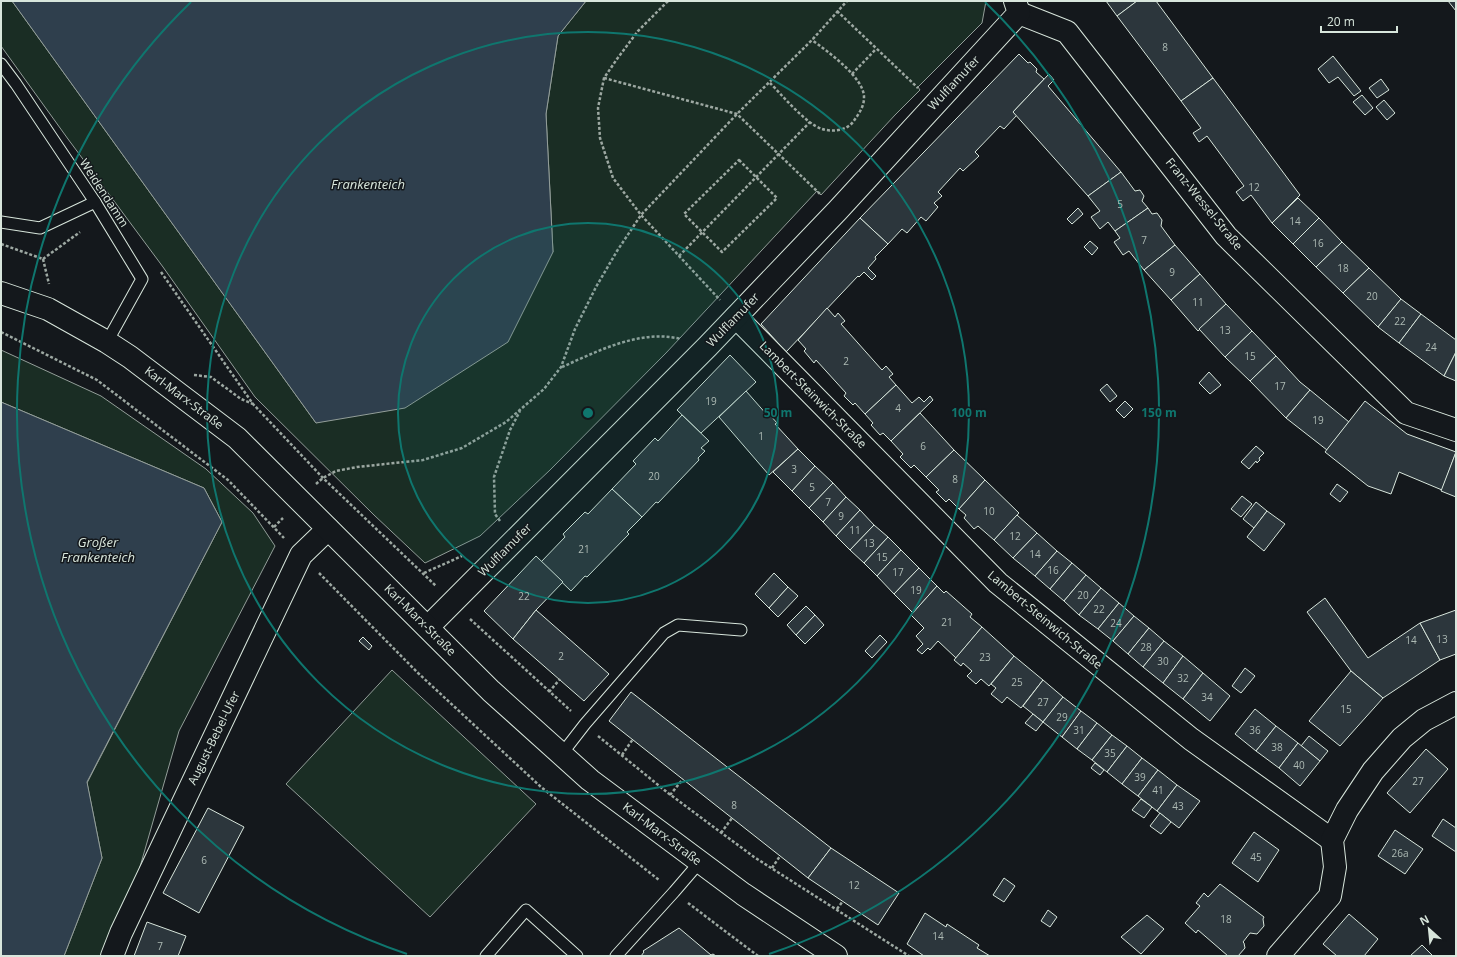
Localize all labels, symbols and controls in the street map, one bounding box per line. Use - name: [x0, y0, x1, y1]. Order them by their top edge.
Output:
- scale bar: [1321, 8, 1397, 34]
- text: 20 m: [1327, 13, 1355, 30]
- house number: 8: [1162, 40, 1168, 54]
- street label: Wulflamufer: [924, 51, 984, 114]
- street label: Franz-Wessel-Straße: [1162, 154, 1247, 254]
- street label: Weidendamm: [76, 155, 133, 230]
- water label: Frankenteich: [331, 175, 405, 193]
- house number: 12: [1248, 180, 1260, 194]
- house number: 5: [1117, 197, 1123, 211]
- house number: 14: [1289, 214, 1301, 228]
- house number: 7: [1141, 233, 1147, 247]
- house number: 16: [1312, 236, 1324, 250]
- house number: 18: [1337, 261, 1349, 275]
- house number: 9: [1169, 265, 1175, 279]
- street label: Wulflamufer: [702, 289, 763, 351]
- house number: 20: [1366, 289, 1378, 303]
- house number: 11: [1192, 295, 1204, 309]
- house number: 22: [1394, 314, 1406, 328]
- house number: 13: [1219, 323, 1231, 337]
- street label: Lambert-Steinwich-Straße: [756, 337, 871, 452]
- house number: 24: [1425, 340, 1437, 354]
- house number: 15: [1244, 349, 1256, 363]
- house number: 2: [843, 354, 849, 368]
- street label: Karl-Marx-Straße: [141, 362, 228, 433]
- house number: 17: [1274, 379, 1286, 393]
- house number: 19: [705, 394, 717, 408]
- house number: 4: [895, 401, 901, 415]
- text: 50 m: [764, 404, 792, 421]
- text: 100 m: [951, 404, 987, 421]
- text: 150 m: [1141, 404, 1177, 421]
- centre of rings: [581, 406, 595, 420]
- house number: 19: [1312, 413, 1324, 427]
- house number: 1: [758, 429, 764, 443]
- house number: 6: [920, 439, 926, 453]
- house number: 3: [791, 462, 797, 476]
- house number: 20: [648, 469, 660, 483]
- house number: 8: [952, 472, 958, 486]
- house number: 5: [809, 480, 815, 494]
- house number: 7: [825, 495, 831, 509]
- house number: 10: [983, 504, 995, 518]
- house number: 9: [838, 509, 844, 523]
- street label: Wulflamufer: [474, 519, 535, 580]
- house number: 11: [849, 523, 861, 537]
- house number: 12: [1009, 529, 1021, 543]
- water label: Großer Frankenteich: [61, 533, 135, 566]
- house number: 13: [863, 536, 875, 550]
- house number: 21: [578, 542, 590, 556]
- house number: 14: [1029, 547, 1041, 561]
- house number: 15: [876, 550, 888, 564]
- house number: 16: [1047, 563, 1059, 577]
- house number: 17: [892, 565, 904, 579]
- street label: Lambert-Steinwich-Straße: [984, 566, 1107, 673]
- street label: Karl-Marx-Straße: [381, 580, 460, 659]
- house number: 19: [910, 583, 922, 597]
- house number: 20: [1077, 588, 1089, 602]
- house number: 22: [518, 589, 530, 603]
- house number: 22: [1093, 602, 1105, 616]
- house number: 21: [941, 615, 953, 629]
- house number: 24: [1110, 616, 1122, 630]
- house number: 13: [1436, 632, 1448, 646]
- house number: 14: [1405, 633, 1417, 647]
- house number: 28: [1140, 640, 1152, 654]
- house number: 2: [558, 649, 564, 663]
- house number: 23: [979, 650, 991, 664]
- house number: 30: [1157, 654, 1169, 668]
- house number: 32: [1177, 671, 1189, 685]
- house number: 25: [1011, 675, 1023, 689]
- street label: August-Bebel-Ufer: [183, 688, 244, 788]
- house number: 34: [1201, 690, 1213, 704]
- house number: 27: [1037, 695, 1049, 709]
- house number: 15: [1340, 702, 1352, 716]
- house number: 29: [1056, 710, 1068, 724]
- house number: 31: [1073, 723, 1085, 737]
- house number: 36: [1249, 723, 1261, 737]
- house number: 38: [1271, 740, 1283, 754]
- house number: 35: [1104, 746, 1116, 760]
- house number: 40: [1293, 758, 1305, 772]
- house number: 39: [1134, 770, 1146, 784]
- house number: 27: [1412, 774, 1424, 788]
- house number: 41: [1152, 783, 1164, 797]
- street label: Karl-Marx-Straße: [619, 798, 706, 869]
- house number: 8: [731, 798, 737, 812]
- house number: 43: [1172, 799, 1184, 813]
- house number: 26a: [1392, 846, 1409, 860]
- house number: 45: [1250, 850, 1262, 864]
- house number: 6: [201, 853, 207, 867]
- house number: 12: [848, 878, 860, 892]
- north arrow: [1409, 909, 1449, 949]
- text: N: [1417, 911, 1432, 928]
- house number: 18: [1220, 912, 1232, 926]
- house number: 14: [932, 929, 944, 943]
- house number: 7: [157, 939, 163, 953]

